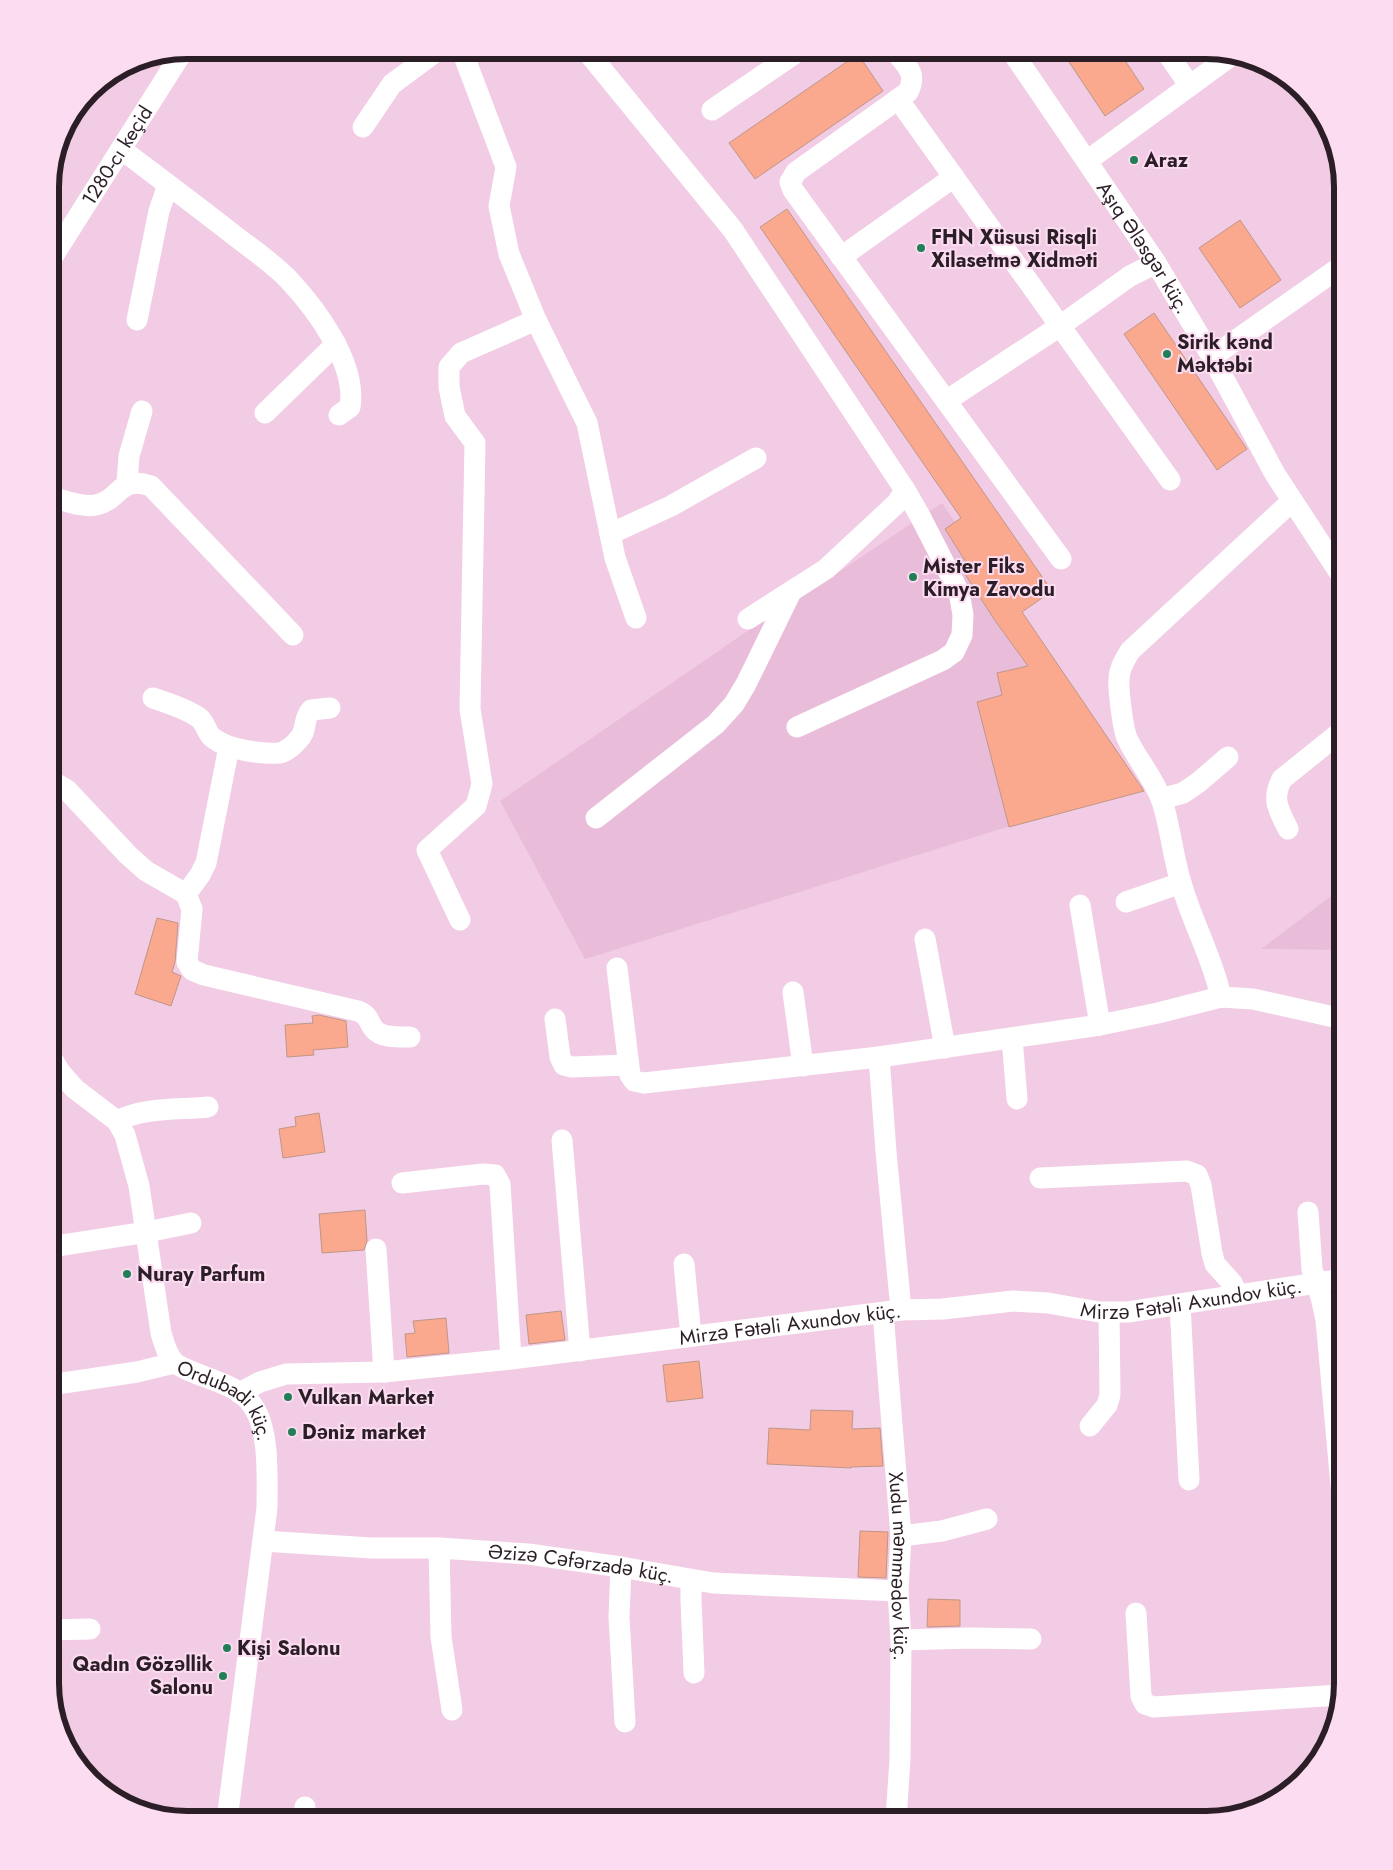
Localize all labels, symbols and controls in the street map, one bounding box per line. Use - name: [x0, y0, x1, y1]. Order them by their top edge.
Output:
- street label: 1280-cı keçid: [74, 100, 159, 211]
- place label: Araz: [1143, 146, 1189, 175]
- marker: Araz: [1128, 154, 1140, 166]
- street label: Aşıq Ələsgər küç.: [1090, 175, 1198, 319]
- place label: FHN Xüsusi Risqli Xilasetmə Xidməti: [931, 223, 1098, 275]
- marker: FHN Xüsusi Risqli Xilasetmə Xidməti: [915, 242, 927, 254]
- place label: Sirik kənd Məktəbi: [1177, 328, 1273, 380]
- marker: Sirik kənd Məktəbi: [1161, 348, 1173, 360]
- place label: Mister Fiks Kimya Zavodu: [923, 552, 1055, 604]
- marker: Mister Fiks Kimya Zavodu: [907, 571, 919, 583]
- place label: Nuray Parfum: [137, 1260, 265, 1289]
- marker: Nuray Parfum: [121, 1268, 133, 1280]
- street label: Mirzə Fətəli Axundov küç.: [1078, 1271, 1304, 1327]
- street label: Mirzə Fətəli Axundov küç.: [678, 1296, 903, 1352]
- street label: Ordubadi küç.: [172, 1352, 279, 1443]
- place label: Vulkan Market: [297, 1383, 435, 1412]
- marker: Vulkan Market: [282, 1391, 294, 1403]
- place label: Dəniz market: [302, 1418, 426, 1447]
- marker: Dəniz market: [286, 1426, 298, 1438]
- street label: Xudu məmmədov küç.: [881, 1470, 916, 1661]
- street label: Əzizə Cəfərzadə küç.: [487, 1537, 676, 1590]
- place label: Kişi Salonu: [237, 1634, 341, 1663]
- marker: Kişi Salonu: [221, 1642, 233, 1654]
- place label: Qadın Gözəllik Salonu: [72, 1650, 213, 1702]
- marker: Qadın Gözəllik Salonu: [217, 1670, 229, 1682]

